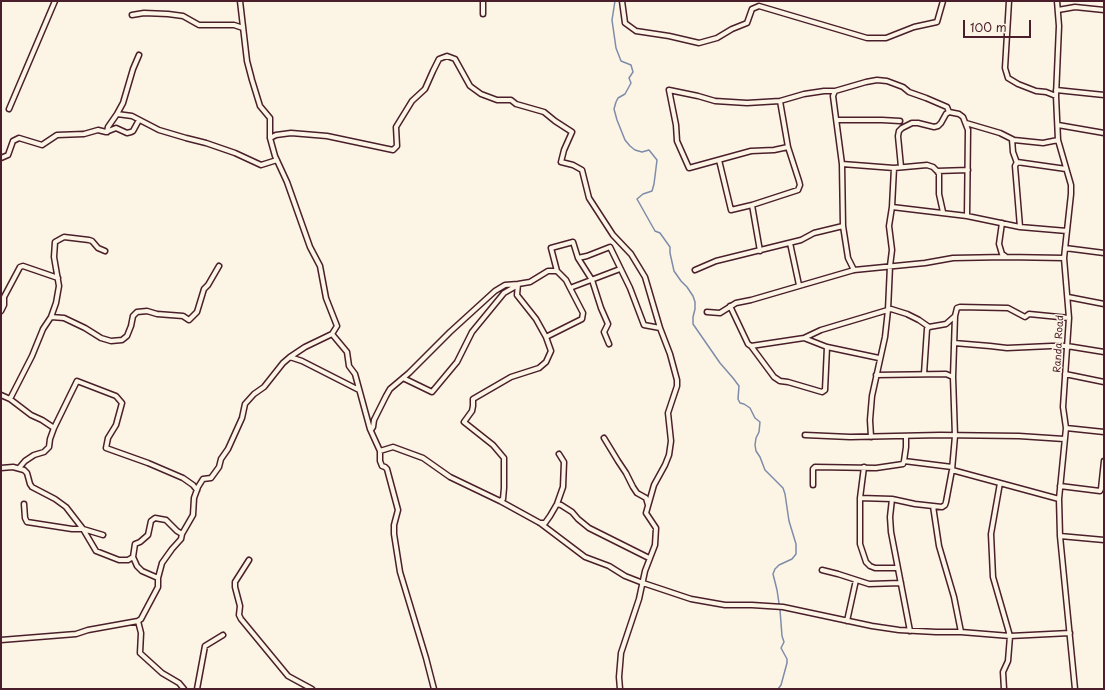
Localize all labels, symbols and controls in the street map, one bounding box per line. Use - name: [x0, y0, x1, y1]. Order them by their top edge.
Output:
- scale bar: [965, 12, 1033, 38]
- text: 100 m: [970, 18, 1007, 36]
- street label: Randa Road: [1051, 315, 1067, 373]

